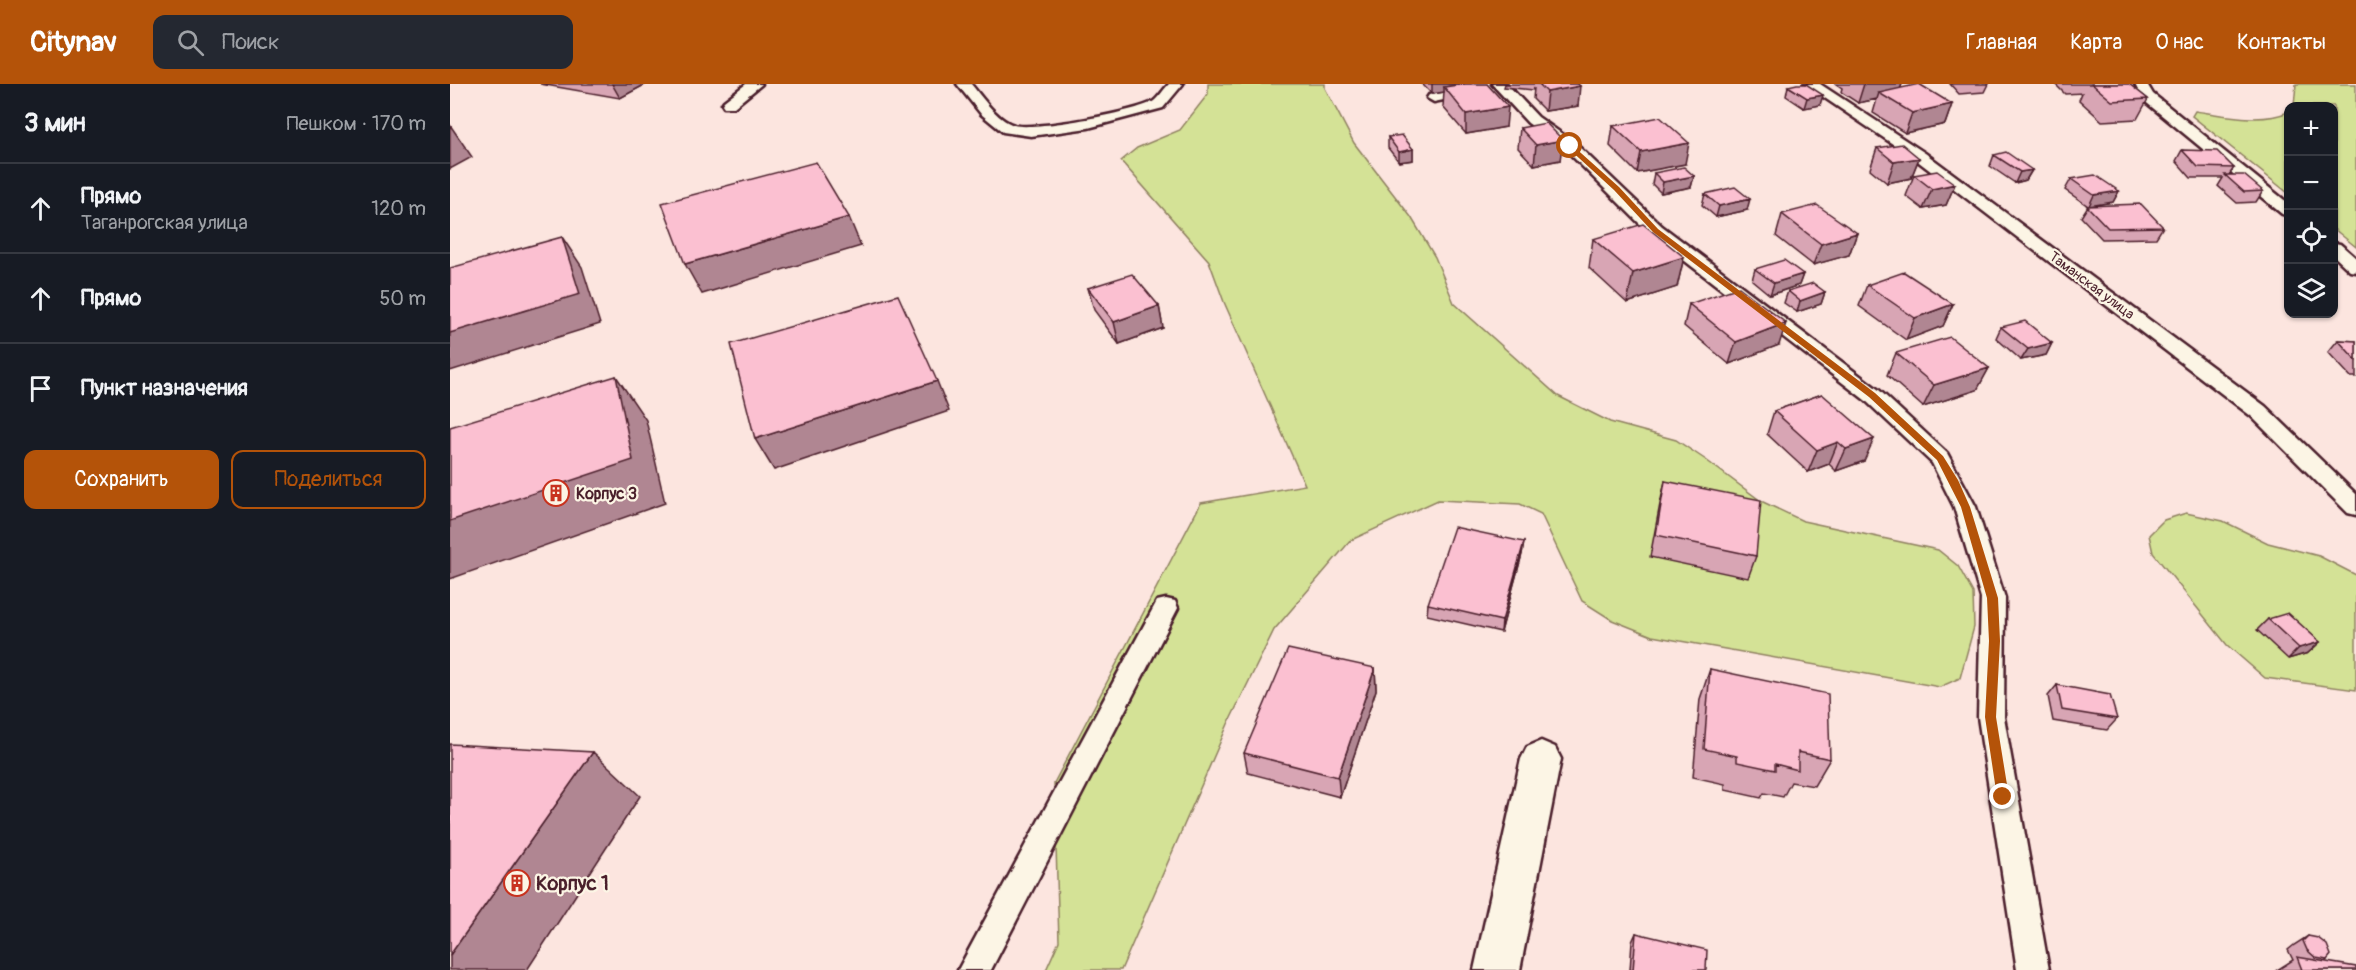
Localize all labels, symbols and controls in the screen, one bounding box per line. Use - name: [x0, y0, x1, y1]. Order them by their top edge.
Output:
- search box: [153, 15, 573, 69]
- text: Citynav: [30, 25, 117, 60]
- icon: search: [174, 26, 207, 59]
- text: Поиск: [222, 28, 279, 56]
- text: Главная: [1966, 29, 2037, 56]
- text: Карта: [2070, 29, 2122, 56]
- text: О нас: [2155, 29, 2204, 56]
- text: Контакты: [2237, 29, 2326, 56]
- map controls: [2284, 102, 2338, 318]
- button: +: [2284, 102, 2338, 156]
- text: 3 мин: [24, 107, 86, 139]
- text: Пешком · 170 m: [286, 111, 426, 136]
- route start: [1556, 132, 1582, 158]
- button: −: [2284, 156, 2338, 210]
- text: Прямо: [81, 182, 141, 210]
- icon: ahead: [24, 192, 57, 225]
- text: 120 m: [371, 196, 426, 221]
- text: Таганрогская улица: [81, 210, 248, 235]
- button: locate: [2284, 210, 2338, 264]
- street label: Таманская улица: [2046, 248, 2138, 323]
- button: layers: [2284, 264, 2338, 318]
- icon: ahead: [24, 282, 57, 315]
- text: Прямо: [81, 284, 141, 312]
- text: 50 m: [379, 286, 426, 311]
- icon: arrive: [24, 372, 57, 405]
- text: Пункт назначения: [81, 374, 248, 402]
- button: Сохранить: [24, 450, 219, 509]
- button: Поделиться: [231, 450, 426, 509]
- building icon: Корпус 3: [541, 478, 571, 508]
- place label: Корпус 3: [576, 484, 637, 504]
- route end: [1989, 783, 2015, 809]
- building icon: Корпус 1: [502, 868, 532, 898]
- place label: Корпус 1: [536, 871, 609, 896]

